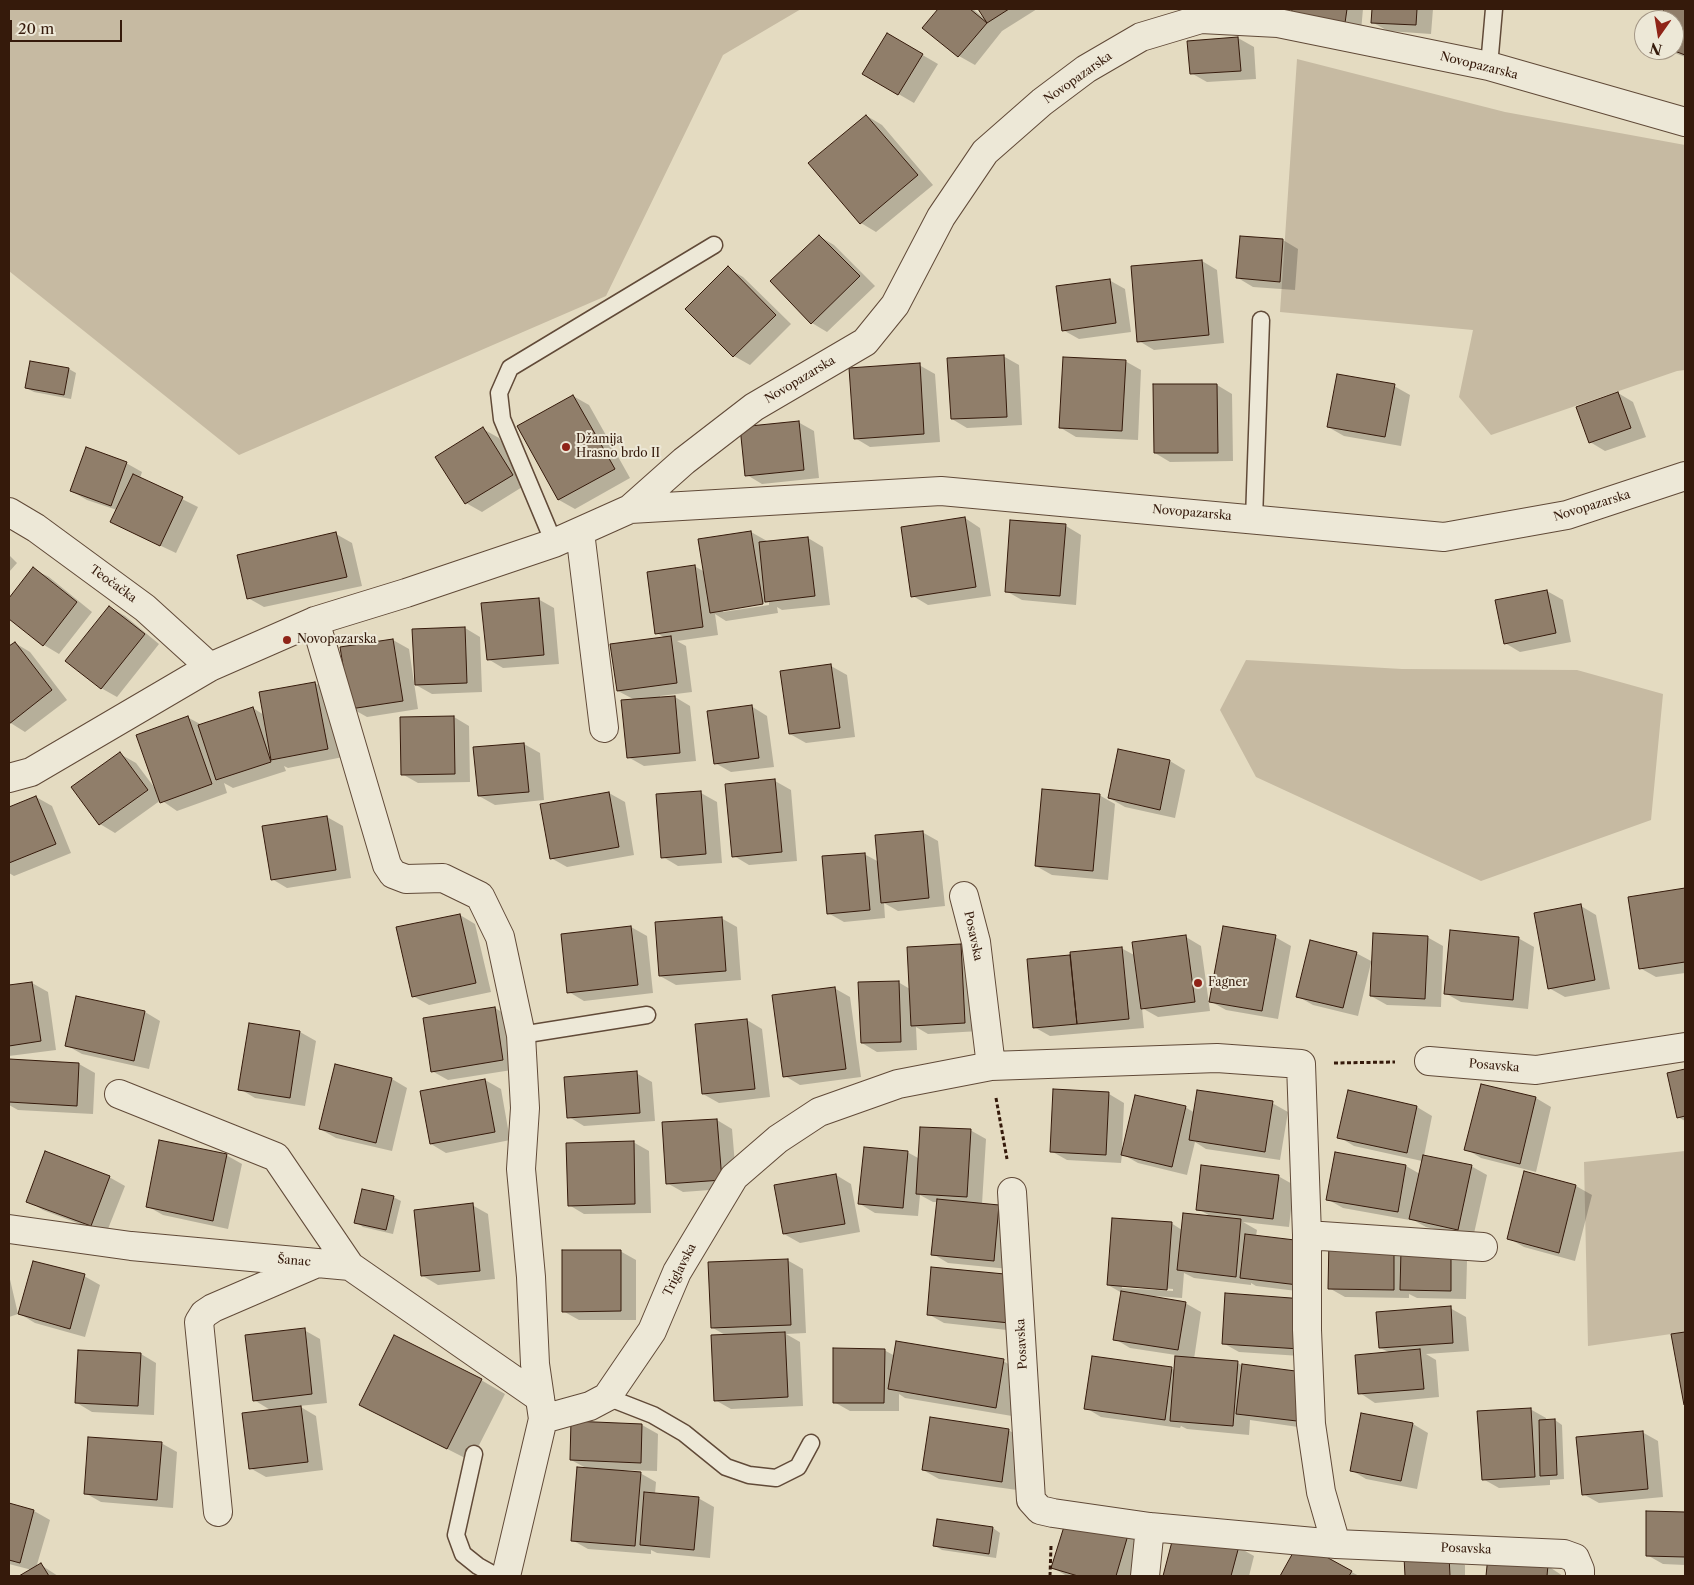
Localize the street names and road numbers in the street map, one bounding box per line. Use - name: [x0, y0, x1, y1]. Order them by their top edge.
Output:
- street label: Novopazarska: [1041, 49, 1115, 107]
- street label: Novopazarska: [1439, 49, 1519, 83]
- street label: Novopazarska: [762, 353, 838, 407]
- street label: Novopazarska: [1552, 487, 1632, 525]
- street label: Novopazarska: [1152, 502, 1232, 524]
- street label: Teočačka: [87, 562, 139, 606]
- street label: Posavska: [961, 910, 985, 962]
- street label: Posavska: [1468, 1057, 1520, 1075]
- street label: Triglavska: [661, 1241, 699, 1299]
- street label: Šanac: [277, 1252, 311, 1270]
- street label: Posavska: [1013, 1318, 1031, 1370]
- street label: Posavska: [1440, 1541, 1492, 1557]

